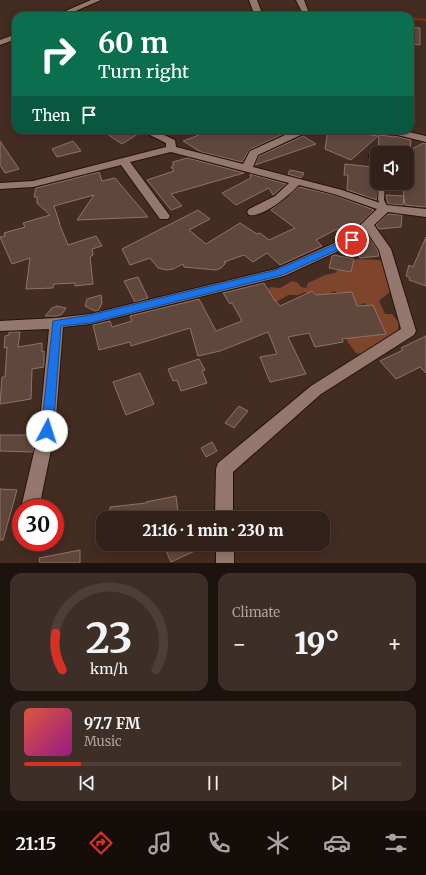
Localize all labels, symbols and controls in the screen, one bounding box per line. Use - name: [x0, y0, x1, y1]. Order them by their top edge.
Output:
- text: 60 m: [98, 25, 168, 61]
- icon: right: [32, 28, 84, 80]
- text: Turn right: [98, 60, 189, 83]
- icon: arrive: [78, 104, 100, 126]
- text: Then: [32, 106, 70, 125]
- map controls: [370, 146, 414, 190]
- button: sound: [370, 146, 414, 190]
- pin: [335, 223, 369, 257]
- icon: arrive: [341, 229, 363, 251]
- position arrow: [26, 410, 68, 452]
- speed limit sign: 30: [12, 499, 64, 551]
- text: 21:16 · 1 min · 230 m: [143, 521, 283, 540]
- text: Climate: [232, 604, 280, 621]
- text: 23: [85, 612, 133, 664]
- text: 19°: [294, 624, 340, 662]
- text: −: [232, 630, 247, 658]
- text: +: [387, 630, 402, 658]
- text: km/h: [90, 660, 128, 678]
- text: 97.7 FM: [84, 714, 140, 733]
- text: Music: [84, 733, 122, 750]
- icon: previous: [76, 772, 98, 794]
- icon: pause: [202, 772, 224, 794]
- icon: next: [328, 772, 350, 794]
- icon: directions: [87, 829, 115, 857]
- icon: music: [146, 829, 174, 857]
- icon: phone: [205, 829, 233, 857]
- icon: climate: [264, 829, 292, 857]
- icon: car: [323, 829, 351, 857]
- icon: filters: [382, 829, 410, 857]
- text: 21:15: [16, 832, 56, 855]

